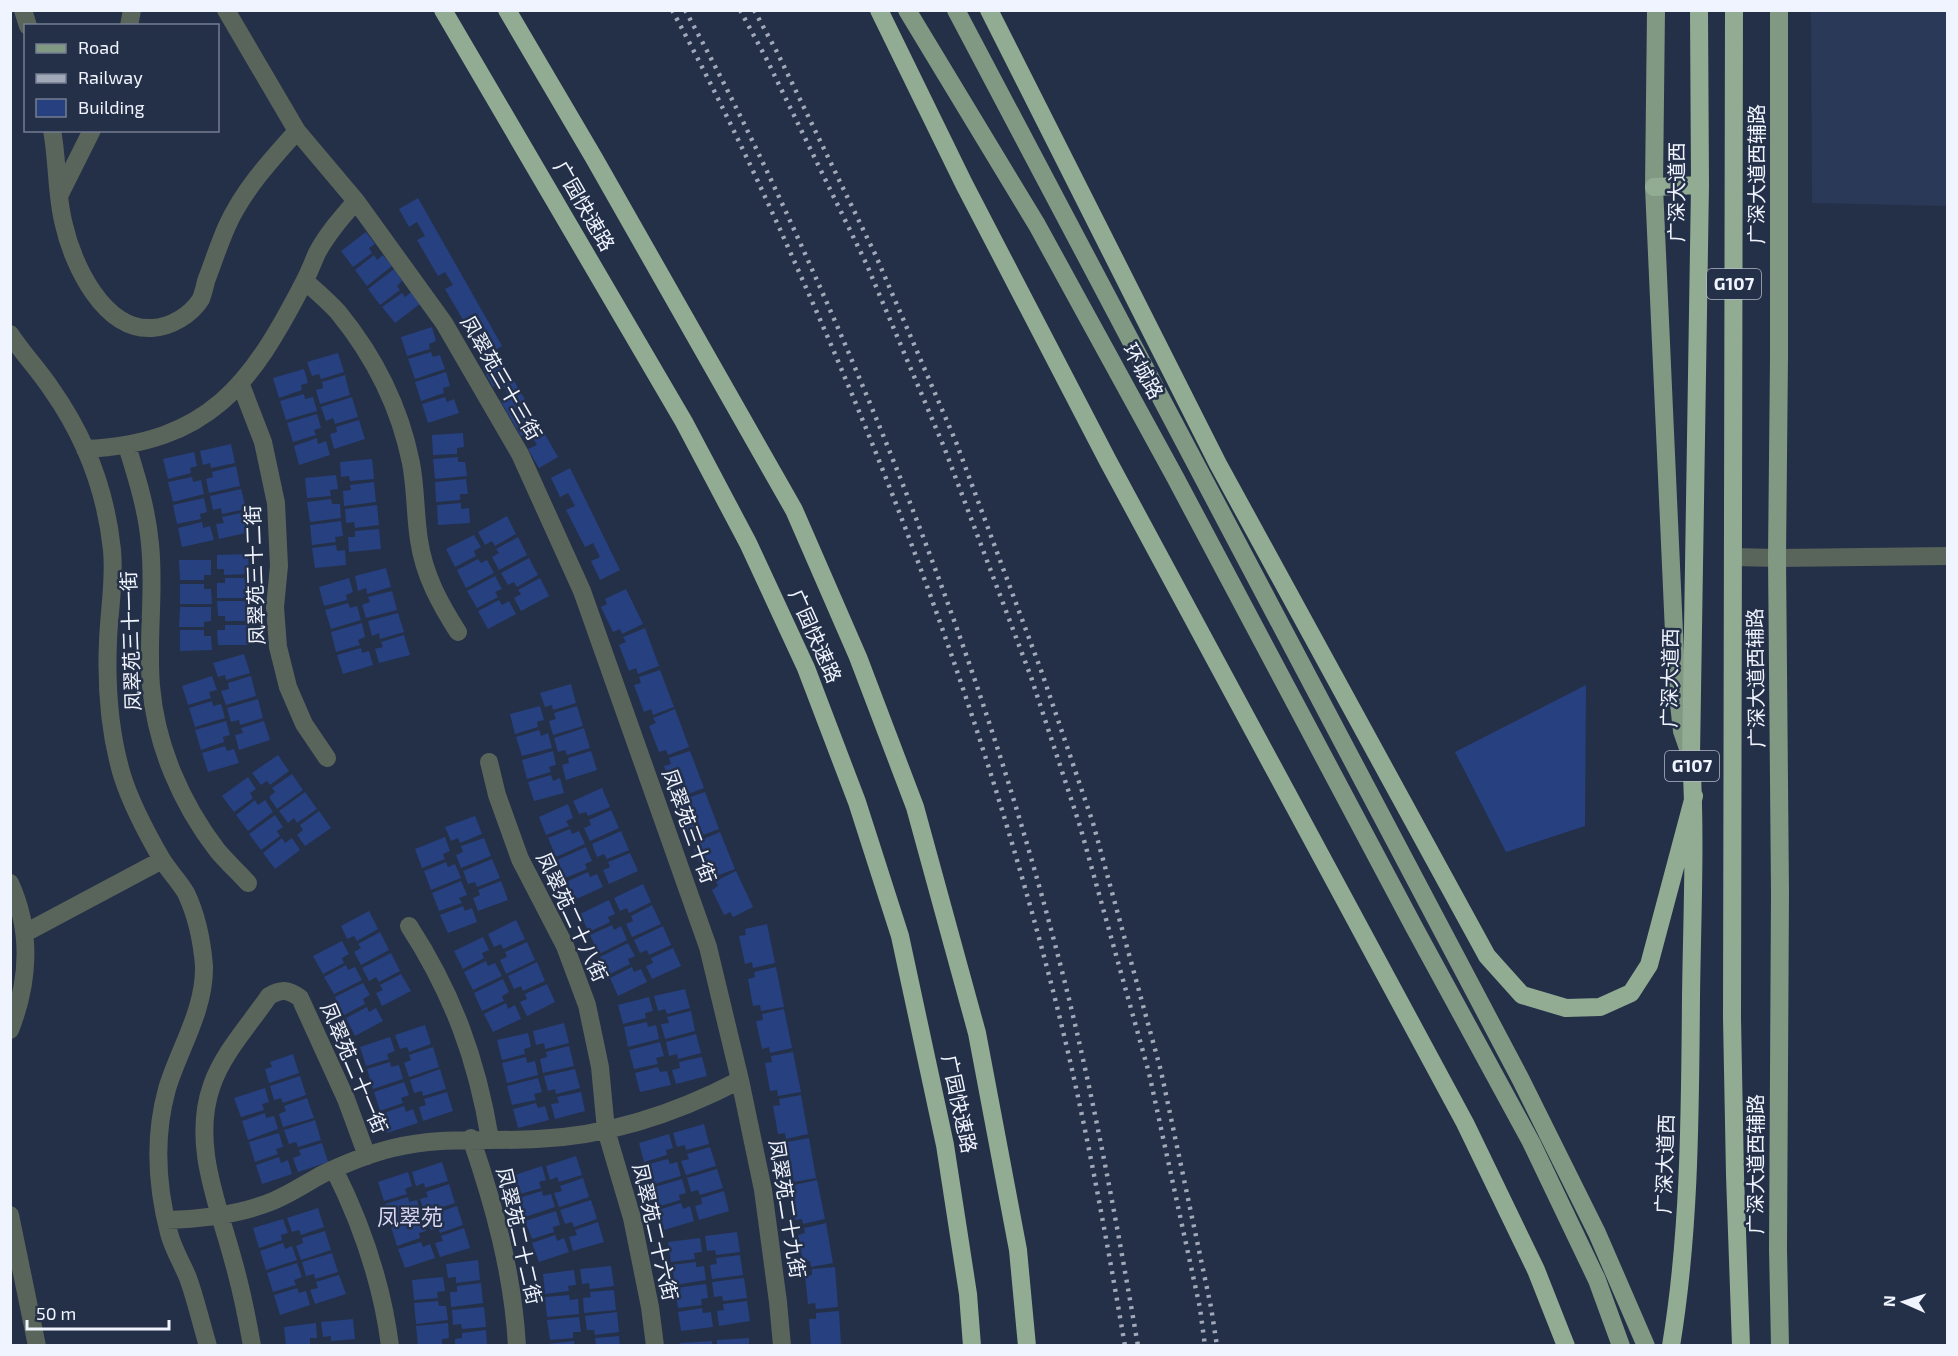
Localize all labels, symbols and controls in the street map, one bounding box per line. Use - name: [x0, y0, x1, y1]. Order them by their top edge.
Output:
- legend: [24, 24, 219, 132]
- text: Road: [78, 36, 119, 58]
- text: Railway: [78, 66, 143, 88]
- text: Building: [78, 96, 145, 118]
- street label: 广深大道西辅路: [1744, 104, 1768, 244]
- street label: 广深大道西: [1664, 142, 1688, 242]
- street label: 广园快速路: [549, 156, 620, 255]
- road number: G107: [1707, 269, 1761, 299]
- street label: 凤翠苑三十三街: [456, 311, 547, 444]
- street label: 环城路: [1119, 338, 1169, 403]
- street label: 凤翠苑三十二街: [240, 505, 268, 645]
- street label: 凤翠苑三十一街: [116, 571, 144, 711]
- street label: 广园快速路: [785, 585, 847, 686]
- street label: 广深大道西辅路: [1742, 608, 1768, 748]
- street label: 广深大道西: [1656, 628, 1682, 728]
- road number: G107: [1665, 751, 1719, 781]
- street label: 凤翠苑三十街: [658, 765, 722, 886]
- street label: 凤翠苑二十八街: [532, 848, 613, 985]
- street label: 凤翠苑二十一街: [317, 998, 393, 1137]
- street label: 广园快速路: [938, 1052, 982, 1155]
- street label: 广深大道西辅路: [1743, 1094, 1767, 1234]
- street label: 广深大道西: [1650, 1114, 1678, 1214]
- street label: 凤翠苑二十九街: [765, 1138, 811, 1280]
- street label: 凤翠苑二十六街: [629, 1161, 683, 1303]
- street label: 凤翠苑二十二街: [493, 1165, 547, 1307]
- district label: 凤翠苑: [377, 1203, 443, 1229]
- north arrow: [1874, 1272, 1934, 1332]
- scale bar: [27, 1293, 170, 1331]
- text: N: [1879, 1295, 1898, 1307]
- text: 50 m: [36, 1302, 76, 1324]

